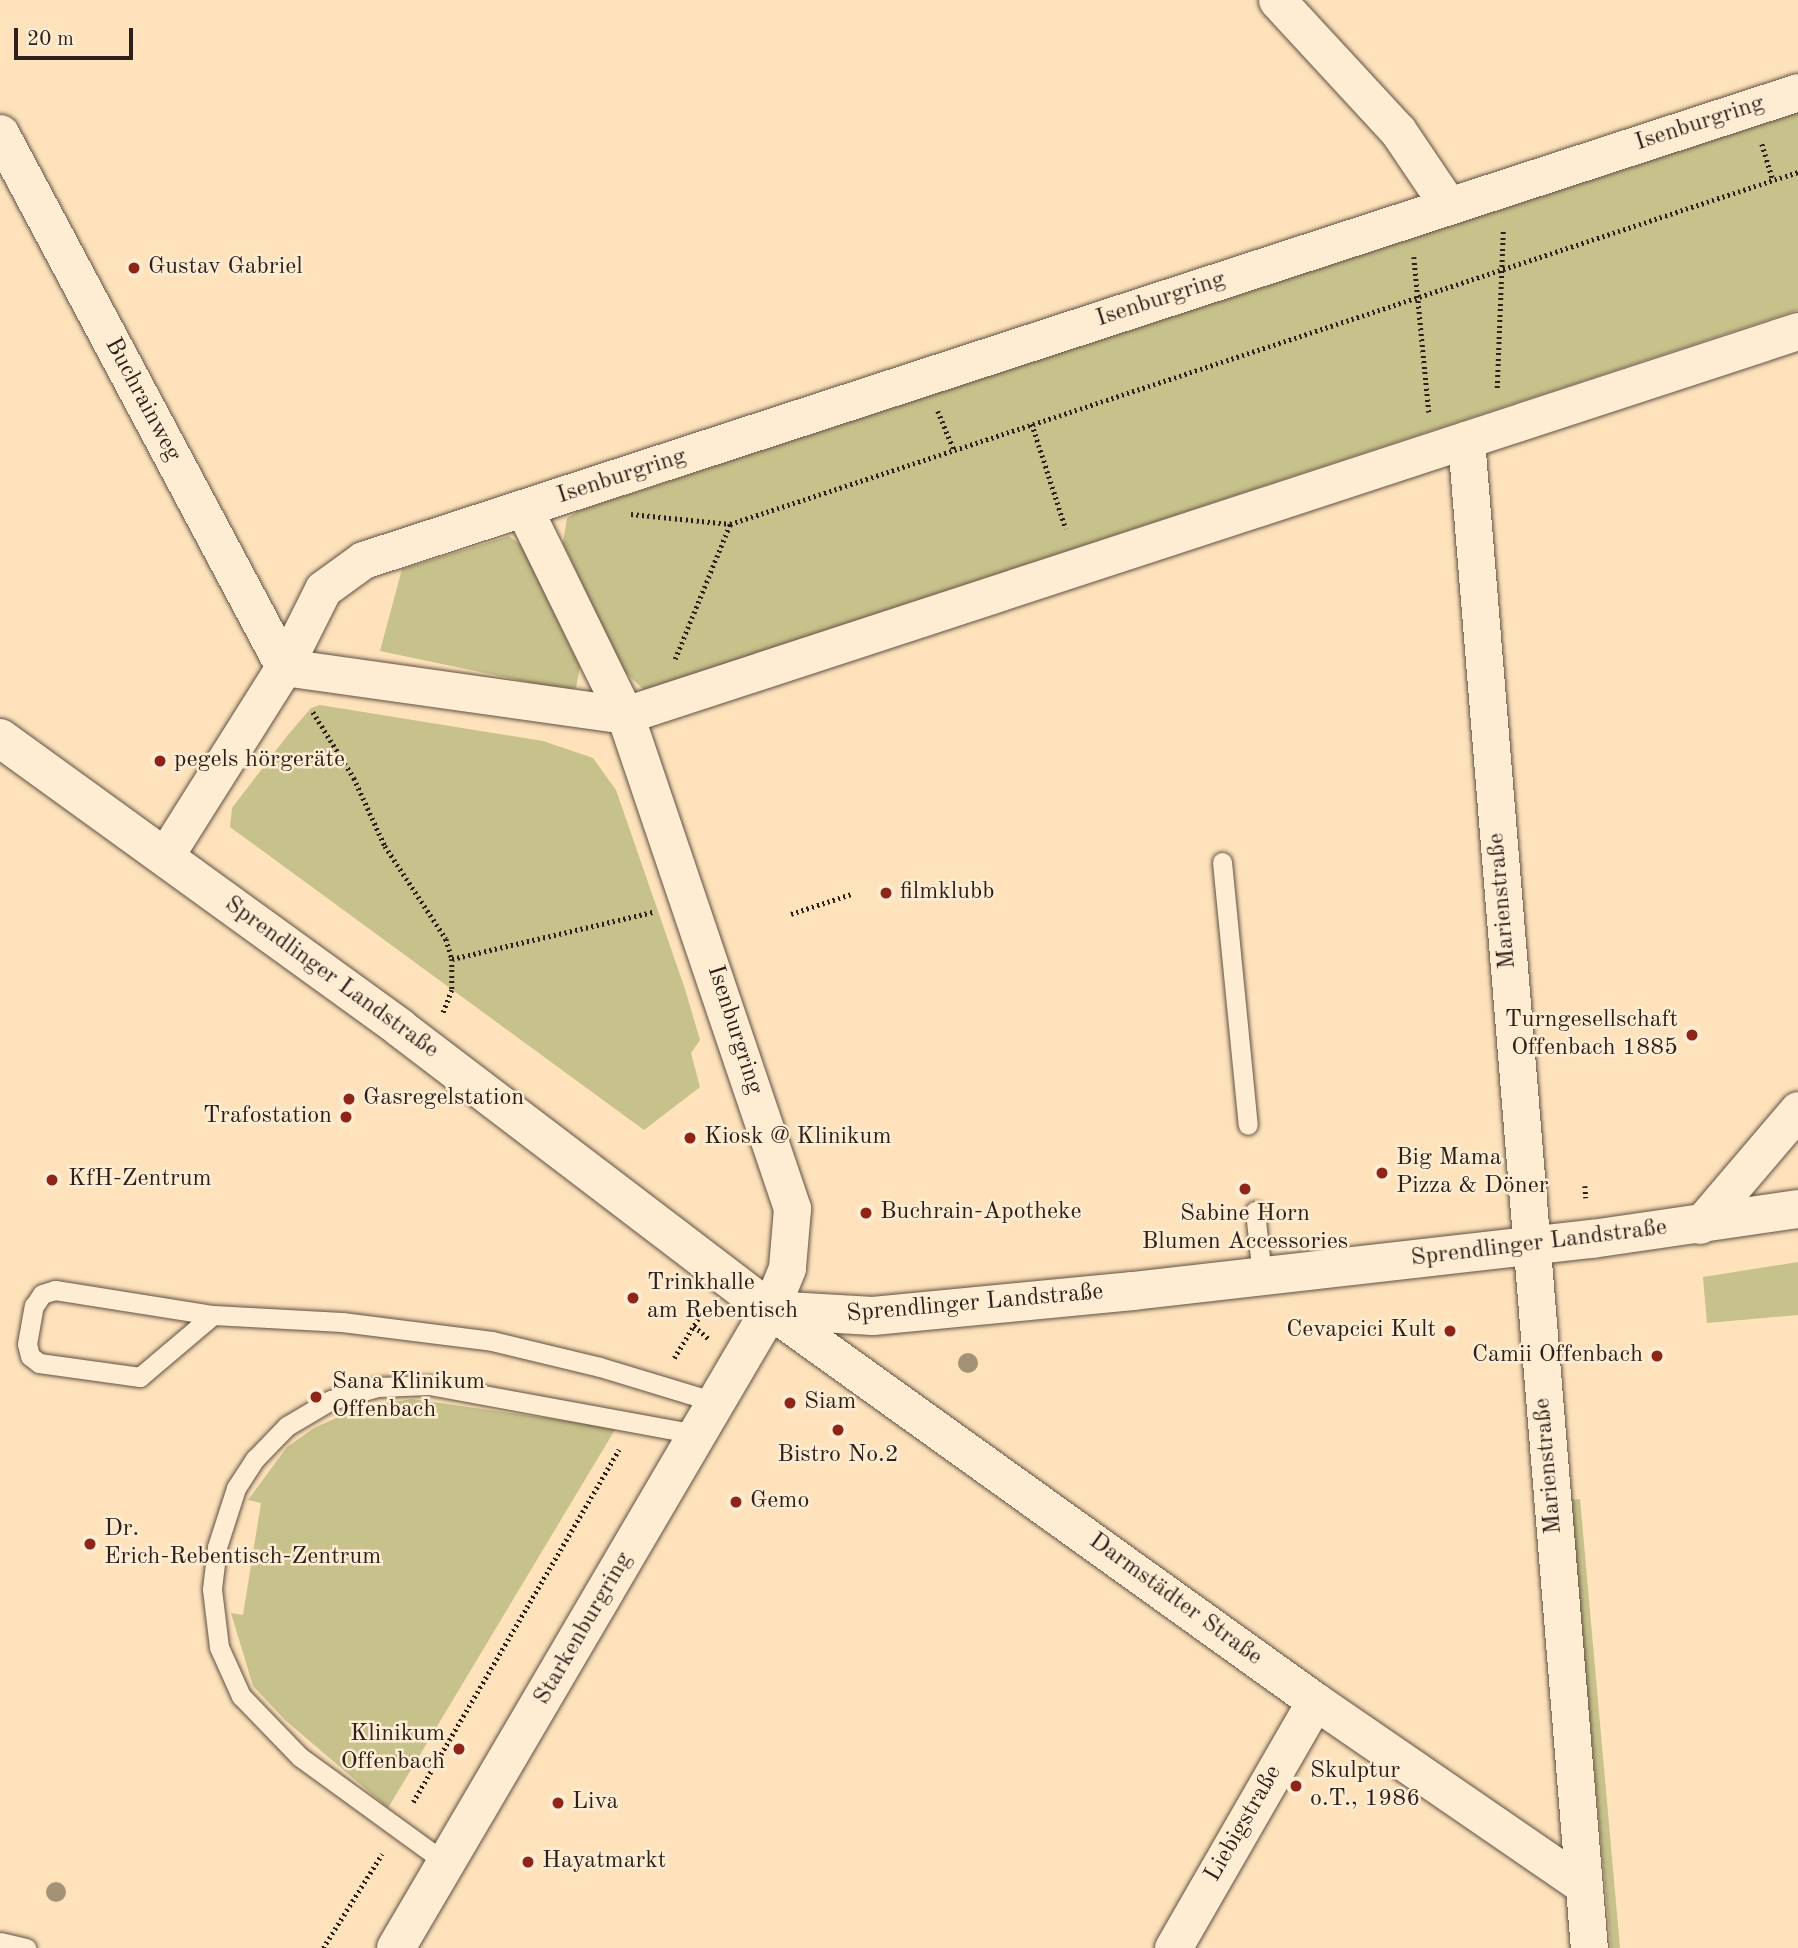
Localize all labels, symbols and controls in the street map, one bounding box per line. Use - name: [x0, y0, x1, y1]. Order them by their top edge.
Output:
- scale bar: [18, 14, 136, 58]
- text: 20 m: [27, 29, 74, 50]
- street label: Isenburgring: [1632, 90, 1768, 158]
- place label: Gustav Gabriel: [148, 254, 303, 282]
- marker: Gustav Gabriel: [126, 260, 142, 276]
- street label: Isenburgring: [1093, 266, 1229, 334]
- street label: Buchrainweg: [97, 333, 187, 467]
- street label: Isenburgring: [554, 443, 690, 511]
- place label: pegels hörgeräte: [174, 747, 345, 775]
- marker: pegels hörgeräte: [152, 753, 168, 769]
- street label: Marienstraße: [1483, 832, 1523, 970]
- place label: filmklubb: [900, 879, 995, 907]
- marker: filmklubb: [878, 885, 894, 901]
- street label: Sprendlinger Landstraße: [218, 891, 444, 1065]
- street label: Isenburgring: [700, 962, 768, 1098]
- place label: Turngesellschaft Offenbach 1885: [1505, 1007, 1678, 1063]
- marker: Turngesellschaft Offenbach 1885: [1684, 1027, 1700, 1043]
- place label: Gasregelstation: [363, 1085, 524, 1113]
- marker: Gasregelstation: [341, 1091, 357, 1107]
- place label: Trafostation: [203, 1103, 332, 1131]
- marker: Trafostation: [338, 1109, 354, 1125]
- place label: Kiosk @ Klinikum: [704, 1124, 891, 1152]
- marker: Kiosk @ Klinikum: [682, 1130, 698, 1146]
- place label: Big Mama Pizza & Döner: [1396, 1145, 1549, 1201]
- marker: Big Mama Pizza & Döner: [1374, 1165, 1390, 1181]
- place label: KfH-Zentrum: [68, 1166, 212, 1194]
- marker: KfH-Zentrum: [42, 1170, 62, 1190]
- marker: Sabine Horn Blumen Accessories: [1237, 1181, 1253, 1197]
- place label: Buchrain-Apotheke: [880, 1199, 1082, 1227]
- place label: Sabine Horn Blumen Accessories: [1142, 1201, 1348, 1257]
- marker: Buchrain-Apotheke: [858, 1205, 874, 1221]
- street label: Sprendlinger Landstraße: [1409, 1214, 1669, 1274]
- place label: Trinkhalle am Rebentisch: [647, 1270, 798, 1326]
- street label: Sprendlinger Landstraße: [845, 1278, 1105, 1330]
- marker: Trinkhalle am Rebentisch: [625, 1290, 641, 1306]
- place label: Cevapcici Kult: [1286, 1317, 1436, 1345]
- marker: Cevapcici Kult: [1442, 1323, 1458, 1339]
- place label: Camii Offenbach: [1472, 1342, 1643, 1370]
- marker: Camii Offenbach: [1649, 1348, 1665, 1364]
- place label: Sana Klinikum Offenbach: [332, 1369, 485, 1425]
- marker: Sana Klinikum Offenbach: [306, 1387, 326, 1407]
- place label: Siam: [804, 1389, 856, 1417]
- marker: Siam: [782, 1395, 798, 1411]
- street label: Marienstraße: [1529, 1397, 1569, 1535]
- marker: Bistro No.2: [830, 1422, 846, 1438]
- place label: Bistro No.2: [777, 1442, 899, 1470]
- place label: Gemo: [750, 1488, 809, 1516]
- marker: Gemo: [728, 1494, 744, 1510]
- place label: Dr. Erich-Rebentisch-Zentrum: [104, 1516, 381, 1572]
- street label: Darmstädter Straße: [1083, 1527, 1267, 1673]
- marker: Dr. Erich-Rebentisch-Zentrum: [82, 1536, 98, 1552]
- street label: Starkenburgring: [529, 1547, 639, 1711]
- place label: Klinikum Offenbach: [341, 1721, 445, 1777]
- marker: Klinikum Offenbach: [451, 1741, 467, 1757]
- place label: Skulptur o.T., 1986: [1310, 1758, 1420, 1814]
- street label: Liebigstraße: [1199, 1761, 1289, 1887]
- marker: Skulptur o.T., 1986: [1288, 1778, 1304, 1794]
- place label: Liva: [572, 1789, 618, 1817]
- marker: Liva: [550, 1795, 566, 1811]
- place label: Hayatmarkt: [542, 1848, 666, 1876]
- marker: Hayatmarkt: [520, 1854, 536, 1870]

